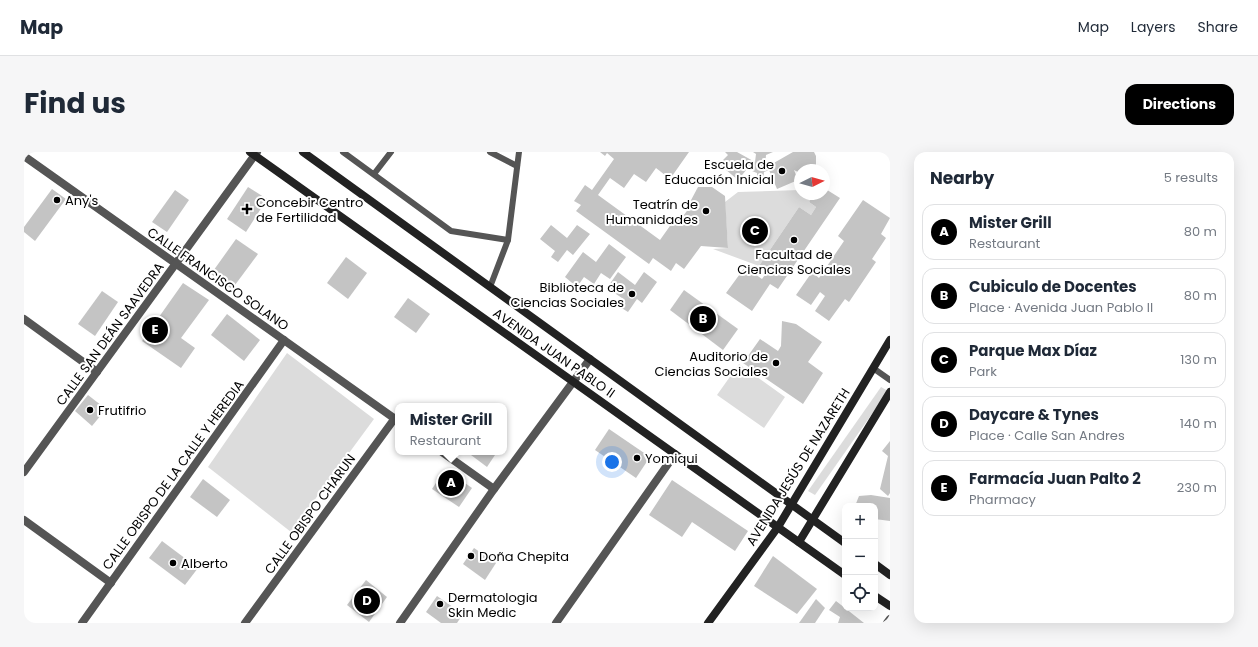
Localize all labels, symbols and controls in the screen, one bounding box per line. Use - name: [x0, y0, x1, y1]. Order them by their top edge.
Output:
- text: Map: [20, 14, 63, 41]
- text: Map: [1078, 17, 1109, 37]
- text: Layers: [1131, 17, 1175, 37]
- text: Share: [1197, 17, 1238, 37]
- text: Find us: [24, 84, 126, 123]
- button: Directions: [1125, 84, 1234, 125]
- place label: Escuela de Educación Inicial: [665, 155, 774, 189]
- north arrow: [794, 164, 830, 200]
- marker: Escuela de Educación Inicial: [777, 166, 787, 176]
- text: Nearby: [930, 166, 994, 190]
- text: 5 results: [1164, 168, 1218, 187]
- place label: Any's: [65, 191, 98, 210]
- place label: Concebir Centro de Fertilidad: [256, 193, 363, 227]
- marker: Any's: [52, 195, 62, 205]
- place label: Teatrín de Humanidades: [606, 195, 698, 229]
- marker: Concebir Centro de Fertilidad: [241, 203, 253, 215]
- marker: Teatrín de Humanidades: [701, 206, 711, 216]
- text: Mister Grill: [969, 212, 1052, 233]
- pin: C: [742, 216, 768, 246]
- text: A: [939, 222, 949, 241]
- text: 80 m: [1184, 222, 1217, 241]
- street label: CALLE FRANCISCO SOLANO: [144, 224, 292, 334]
- text: Restaurant: [969, 234, 1040, 253]
- marker: Facultad de Ciencias Sociales: [789, 235, 799, 245]
- place label: Facultad de Ciencias Sociales: [737, 245, 851, 279]
- street label: CALLE SAN DEÁN SAAVEDRA: [52, 258, 169, 410]
- text: Cubiculo de Docentes: [969, 276, 1137, 297]
- place label: Biblioteca de Ciencias Sociales: [510, 278, 624, 312]
- text: B: [940, 286, 948, 305]
- text: 80 m: [1184, 286, 1217, 305]
- marker: Biblioteca de Ciencias Sociales: [627, 289, 637, 299]
- text: Place · Avenida Juan Pablo II: [969, 298, 1153, 317]
- street label: AVENIDA JUAN PABLO II: [489, 304, 619, 402]
- pin: B: [690, 304, 716, 334]
- pin: E: [142, 315, 168, 345]
- text: Parque Max Díaz: [969, 340, 1097, 361]
- place label: Auditorio de Ciencias Sociales: [654, 347, 768, 381]
- text: C: [939, 350, 949, 369]
- text: 130 m: [1180, 350, 1217, 369]
- marker: Auditorio de Ciencias Sociales: [771, 358, 781, 368]
- text: Park: [969, 362, 997, 381]
- street label: CALLE OBISPO DE LA CALLE Y HEREDIA: [98, 376, 248, 574]
- street label: AVENIDA JESÚS DE NAZARETH: [742, 385, 854, 549]
- place label: Frutifrio: [98, 401, 146, 420]
- popup: [395, 403, 507, 455]
- text: Daycare & Tynes: [969, 404, 1099, 425]
- marker: Frutifrio: [85, 405, 95, 415]
- text: Mister Grill: [410, 409, 492, 430]
- text: D: [939, 414, 949, 433]
- text: 140 m: [1180, 414, 1217, 433]
- text: Place · Calle San Andres: [969, 426, 1125, 445]
- text: Restaurant: [410, 431, 481, 450]
- place label: Yomiqui: [645, 449, 698, 468]
- street label: CALLE OBISPO CHARUN: [260, 450, 360, 578]
- your location: [602, 452, 622, 472]
- marker: Yomiqui: [632, 453, 642, 463]
- pin: A: [438, 468, 464, 498]
- text: Farmacía Juan Palto 2: [969, 468, 1141, 489]
- text: E: [940, 478, 948, 497]
- text: 230 m: [1177, 478, 1217, 497]
- text: Pharmacy: [969, 490, 1036, 509]
- map controls: [842, 503, 878, 611]
- button: +: [842, 503, 878, 539]
- button: −: [842, 539, 878, 575]
- place label: Doña Chepita: [479, 547, 569, 566]
- marker: Doña Chepita: [466, 551, 476, 561]
- place label: Alberto: [181, 554, 228, 573]
- marker: Alberto: [168, 558, 178, 568]
- button: locate: [842, 575, 878, 611]
- pin: D: [354, 586, 380, 616]
- place label: Dermatologia Skin Medic: [448, 588, 538, 622]
- marker: Dermatologia Skin Medic: [435, 599, 445, 609]

